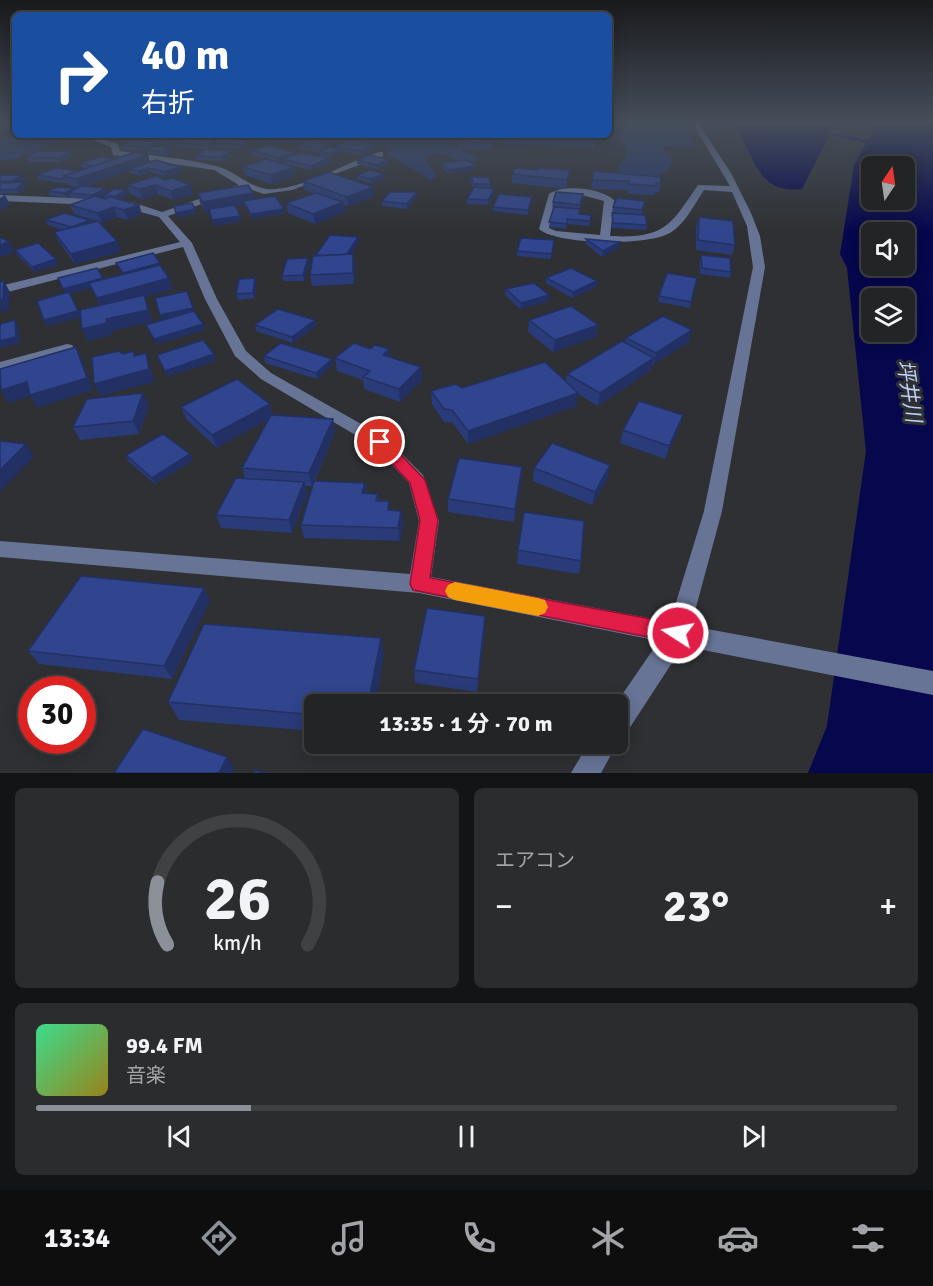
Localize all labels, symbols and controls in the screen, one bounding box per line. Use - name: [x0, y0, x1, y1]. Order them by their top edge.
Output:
- text: 40 m: [141, 30, 230, 81]
- icon: right: [42, 36, 120, 114]
- text: 右折: [141, 87, 195, 120]
- north arrow: [861, 156, 915, 210]
- map controls: [861, 156, 915, 342]
- button: sound: [861, 222, 915, 276]
- button: layers: [861, 288, 915, 342]
- water label: 坪井川: [891, 358, 927, 426]
- pin: [354, 416, 405, 467]
- icon: arrive: [363, 425, 396, 458]
- position arrow: [646, 601, 710, 665]
- speed limit sign: 30: [18, 676, 96, 754]
- text: 13:35 · 1 分 · 70 m: [380, 710, 552, 737]
- text: エアコン: [495, 848, 575, 873]
- text: 26: [203, 860, 271, 937]
- text: 23°: [663, 879, 729, 934]
- text: −: [495, 886, 513, 927]
- text: +: [879, 886, 897, 927]
- text: km/h: [213, 930, 261, 956]
- text: 99.4 FM: [126, 1032, 203, 1059]
- text: 音楽: [126, 1063, 166, 1088]
- icon: previous: [163, 1120, 196, 1153]
- icon: pause: [450, 1120, 483, 1153]
- icon: next: [737, 1120, 770, 1153]
- icon: directions: [198, 1217, 240, 1259]
- icon: music: [328, 1217, 370, 1259]
- icon: phone: [458, 1217, 500, 1259]
- icon: climate: [587, 1217, 629, 1259]
- icon: car: [717, 1217, 759, 1259]
- icon: filters: [847, 1217, 889, 1259]
- text: 13:34: [44, 1222, 110, 1255]

